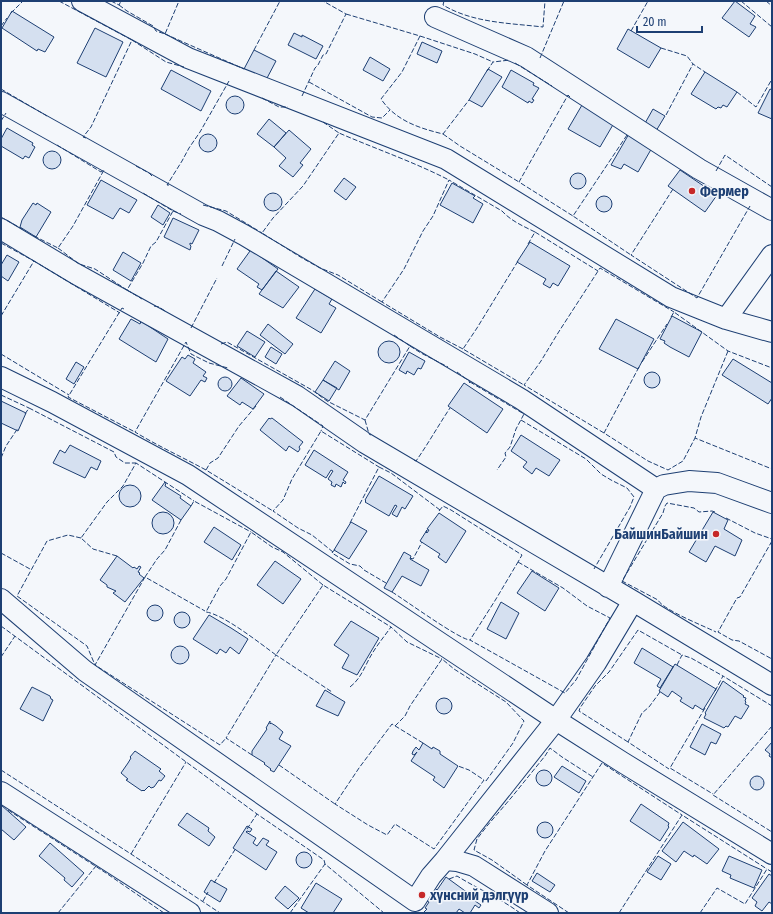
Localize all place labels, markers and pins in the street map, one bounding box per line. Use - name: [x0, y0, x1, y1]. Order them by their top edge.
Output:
- place label: Фермер: [700, 183, 749, 200]
- marker: Фермер: [687, 186, 697, 196]
- place label: БайшинБайшин: [614, 526, 708, 543]
- marker: БайшинБайшин: [711, 529, 721, 539]
- place label: хүнсний дэлгүүр: [429, 887, 529, 904]
- marker: хүнсний дэлгүүр: [417, 890, 427, 900]

